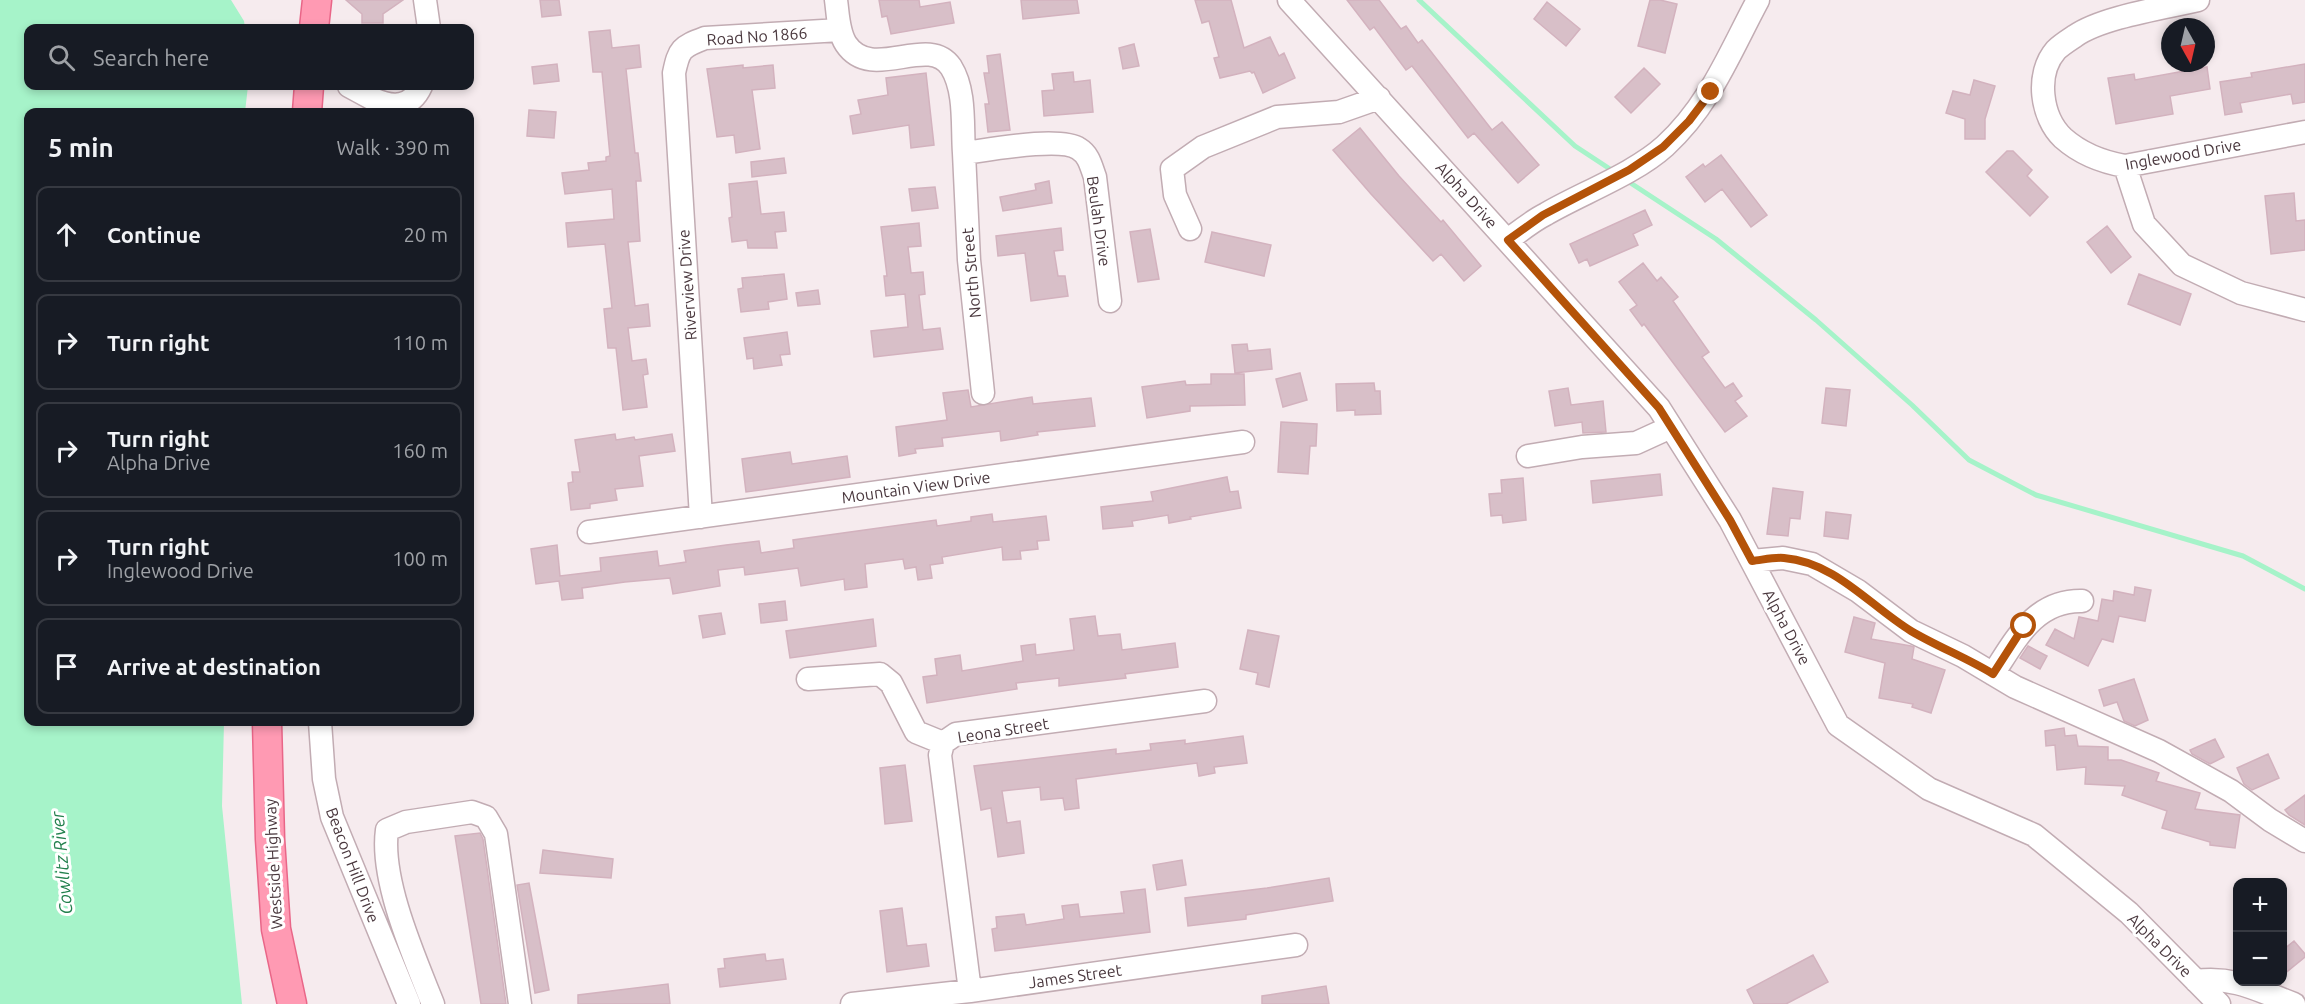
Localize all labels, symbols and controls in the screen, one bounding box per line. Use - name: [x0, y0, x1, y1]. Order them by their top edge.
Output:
- north arrow: [2161, 18, 2215, 72]
- street label: Road No 1866: [706, 23, 808, 49]
- search box: [24, 24, 474, 90]
- icon: search: [45, 41, 78, 74]
- text: Search here: [93, 45, 209, 70]
- route end: [1697, 78, 1723, 104]
- text: 5 min: [48, 133, 114, 162]
- street label: Inglewood Drive: [2124, 135, 2242, 173]
- text: Walk · 390 m: [337, 136, 450, 159]
- street label: Alpha Drive: [1433, 158, 1501, 232]
- street label: Beulah Drive: [1084, 175, 1114, 267]
- icon: ahead: [50, 218, 83, 251]
- text: Continue: [107, 222, 201, 247]
- text: 20 m: [404, 223, 448, 246]
- street label: North Street: [958, 226, 984, 319]
- street label: Riverview Drive: [674, 229, 700, 341]
- icon: right: [50, 326, 83, 359]
- text: Turn right: [107, 330, 209, 355]
- text: 110 m: [392, 331, 448, 354]
- text: Turn right: [107, 426, 209, 451]
- icon: right: [50, 434, 83, 467]
- text: 160 m: [392, 439, 448, 462]
- text: Alpha Drive: [107, 451, 211, 474]
- street label: Mountain View Drive: [840, 468, 992, 506]
- text: Turn right: [107, 534, 209, 559]
- icon: right: [50, 542, 83, 575]
- text: 100 m: [392, 547, 448, 570]
- text: Inglewood Drive: [107, 559, 254, 582]
- street label: Alpha Drive: [1760, 586, 1814, 668]
- route start: [2010, 612, 2036, 638]
- icon: arrive: [50, 650, 83, 683]
- text: Arrive at destination: [107, 654, 321, 679]
- street label: Leona Street: [956, 714, 1051, 746]
- street label: Westside Highway: [261, 798, 285, 930]
- street label: Beacon Hill Drive: [323, 805, 383, 925]
- water label: Cowlitz River: [46, 809, 75, 916]
- map controls: [2233, 878, 2287, 986]
- button: +: [2233, 878, 2287, 932]
- street label: Alpha Drive: [2124, 909, 2196, 981]
- button: −: [2233, 932, 2287, 986]
- street label: James Street: [1027, 960, 1124, 991]

